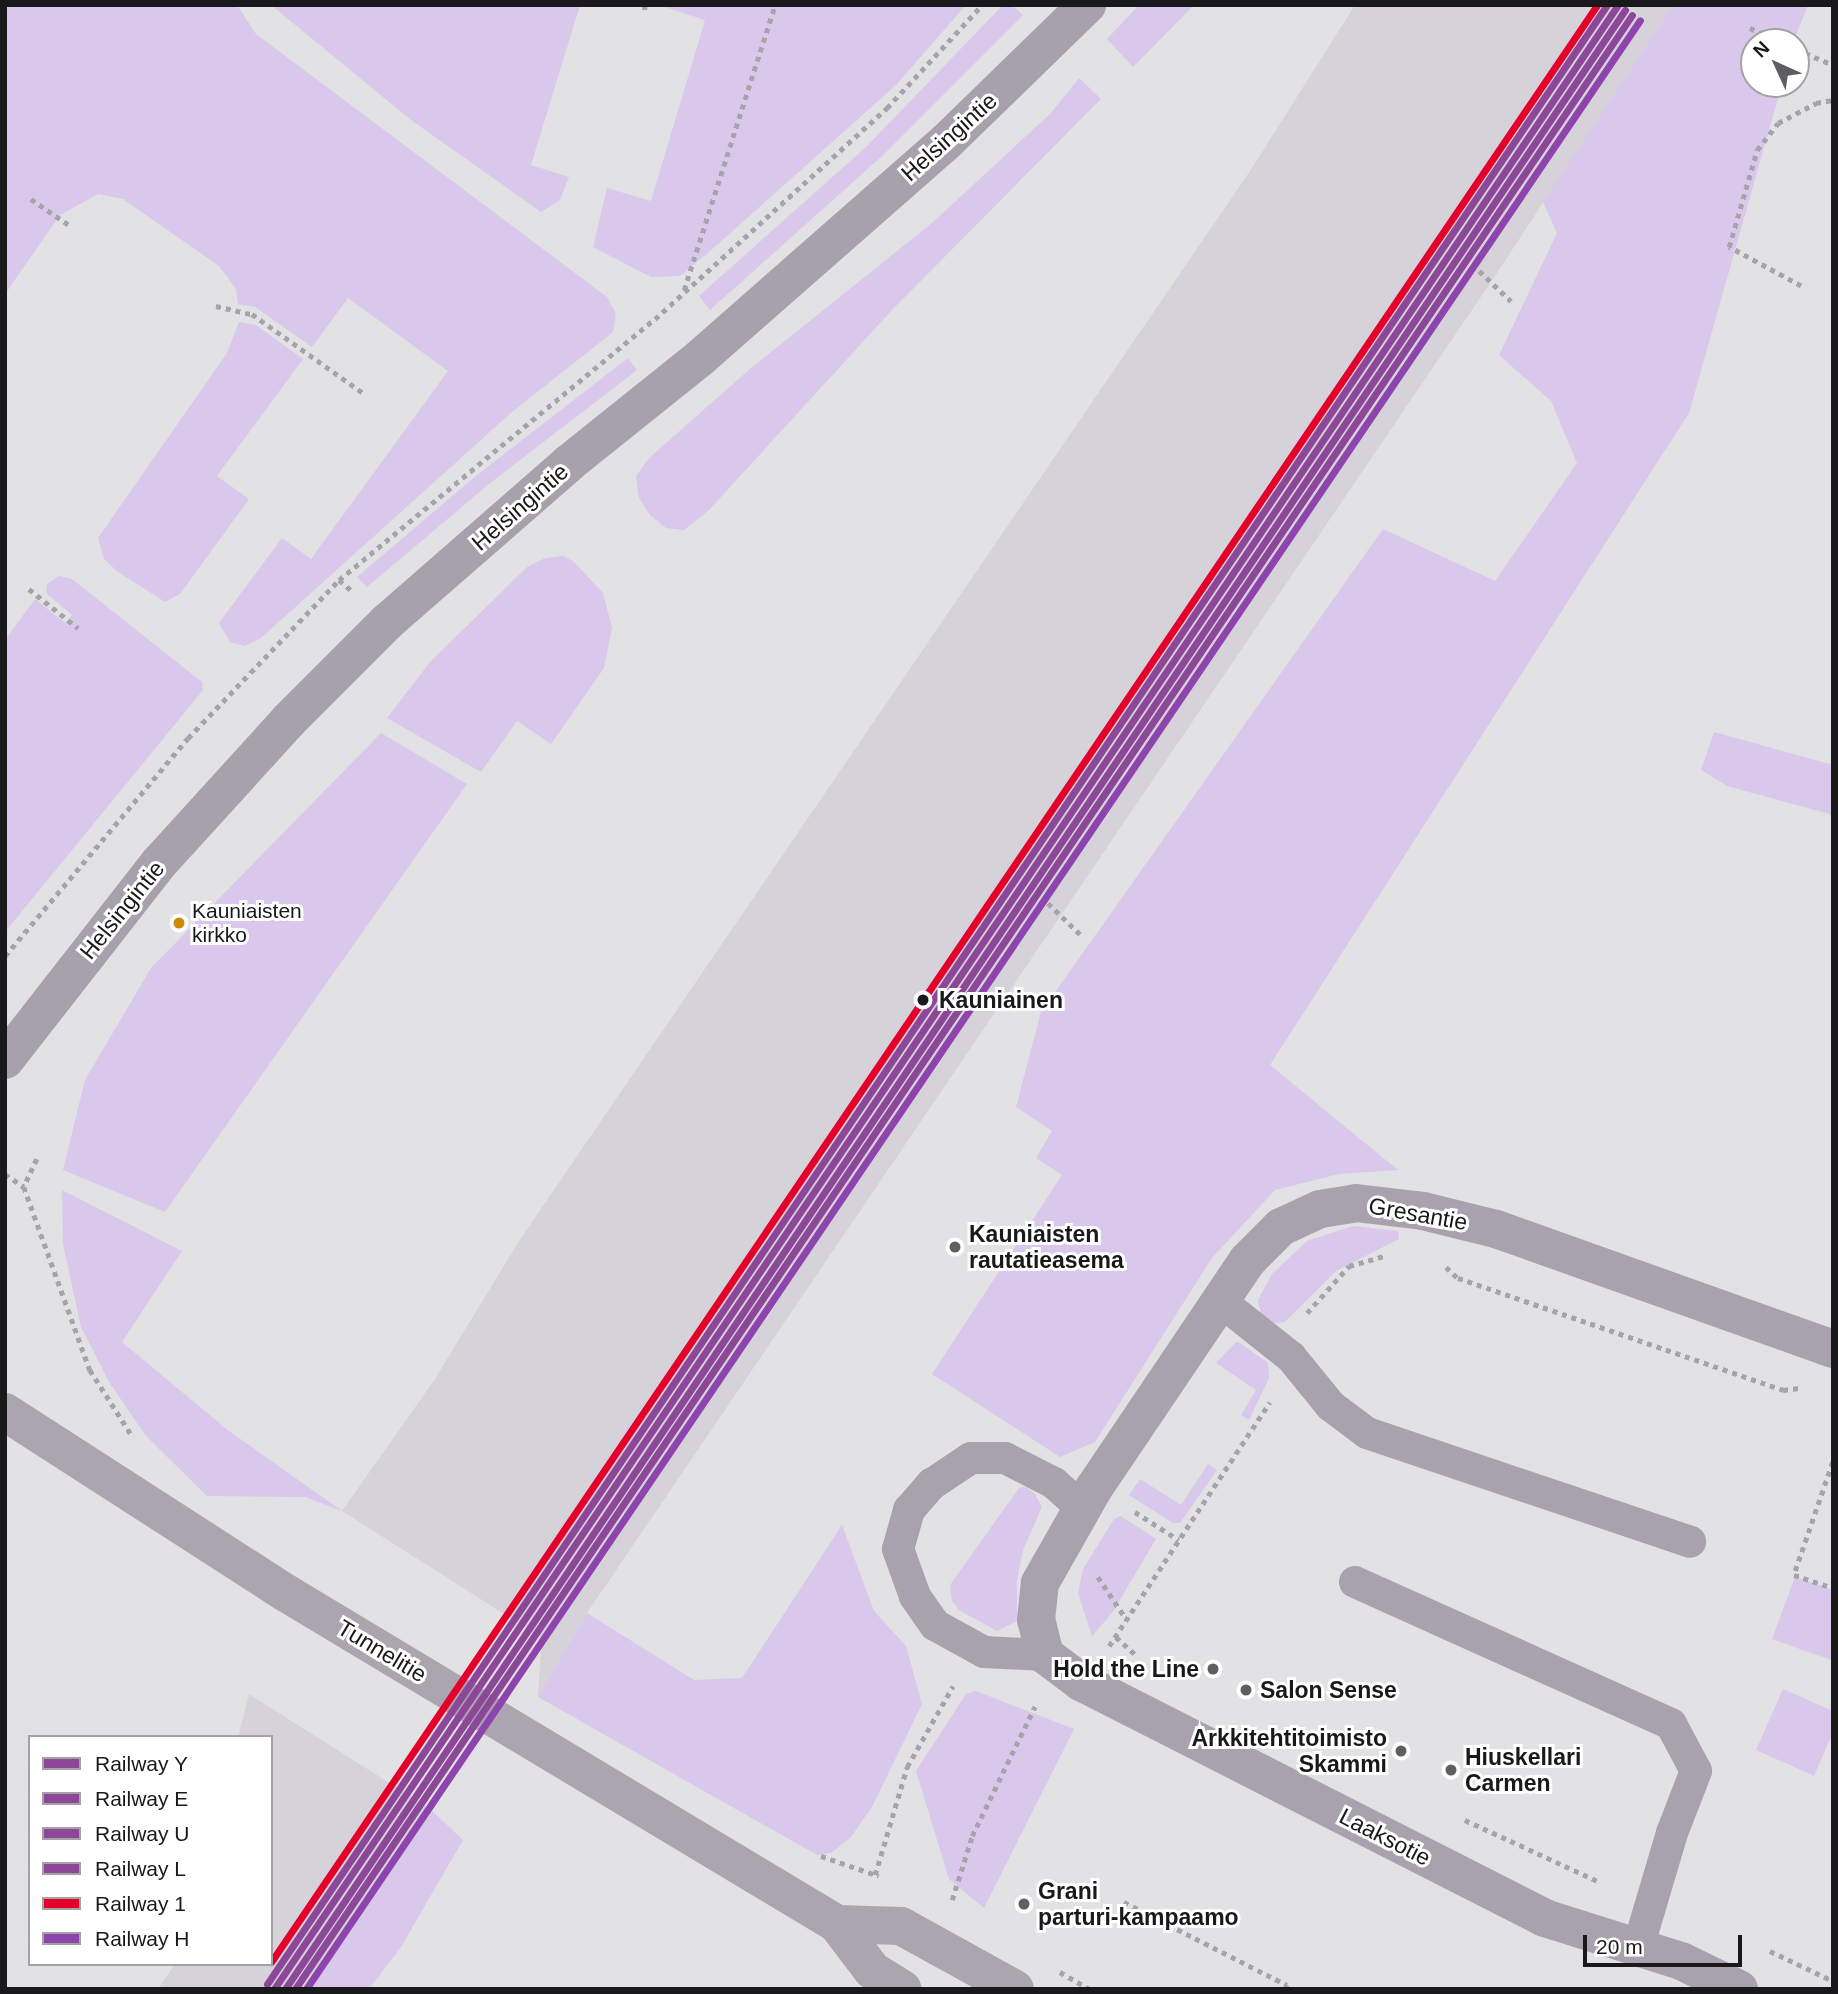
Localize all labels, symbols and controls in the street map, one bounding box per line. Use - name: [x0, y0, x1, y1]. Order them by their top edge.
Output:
- north arrow: [1740, 28, 1810, 98]
- text: N: [1749, 37, 1773, 61]
- street label: Helsingintie: [896, 87, 1002, 187]
- street label: Helsingintie: [466, 458, 574, 556]
- street label: Helsingintie: [74, 855, 170, 965]
- place label: Kauniaisten kirkko: [192, 898, 302, 948]
- marker: Kauniaisten kirkko: [172, 916, 186, 930]
- place label: Kauniainen: [939, 986, 1063, 1014]
- marker: Kauniainen: [913, 990, 933, 1010]
- street label: Gresantie: [1367, 1192, 1469, 1236]
- place label: Kauniaisten rautatieasema: [969, 1220, 1124, 1274]
- marker: Kauniaisten rautatieasema: [947, 1239, 963, 1255]
- street label: Tunnelitie: [333, 1614, 431, 1688]
- place label: Hold the Line: [1053, 1655, 1199, 1683]
- marker: Hold the Line: [1205, 1661, 1221, 1677]
- place label: Salon Sense: [1260, 1676, 1397, 1704]
- marker: Salon Sense: [1238, 1682, 1254, 1698]
- place label: Arkkitehtitoimisto Skammi: [1191, 1724, 1387, 1778]
- legend: [28, 1735, 273, 1966]
- marker: Arkkitehtitoimisto Skammi: [1393, 1743, 1409, 1759]
- place label: Hiuskellari Carmen: [1465, 1743, 1581, 1797]
- text: Railway Y: [95, 1752, 188, 1775]
- marker: Hiuskellari Carmen: [1443, 1762, 1459, 1778]
- text: Railway E: [95, 1787, 188, 1810]
- street label: Laaksotie: [1335, 1802, 1435, 1872]
- text: Railway U: [95, 1822, 190, 1845]
- text: Railway L: [95, 1857, 186, 1880]
- place label: Grani parturi-kampaamo: [1038, 1877, 1239, 1931]
- text: Railway 1: [95, 1892, 186, 1915]
- marker: Grani parturi-kampaamo: [1016, 1896, 1032, 1912]
- scale bar: [1586, 1920, 1745, 1964]
- text: Railway H: [95, 1927, 190, 1950]
- text: 20 m: [1596, 1935, 1643, 1958]

